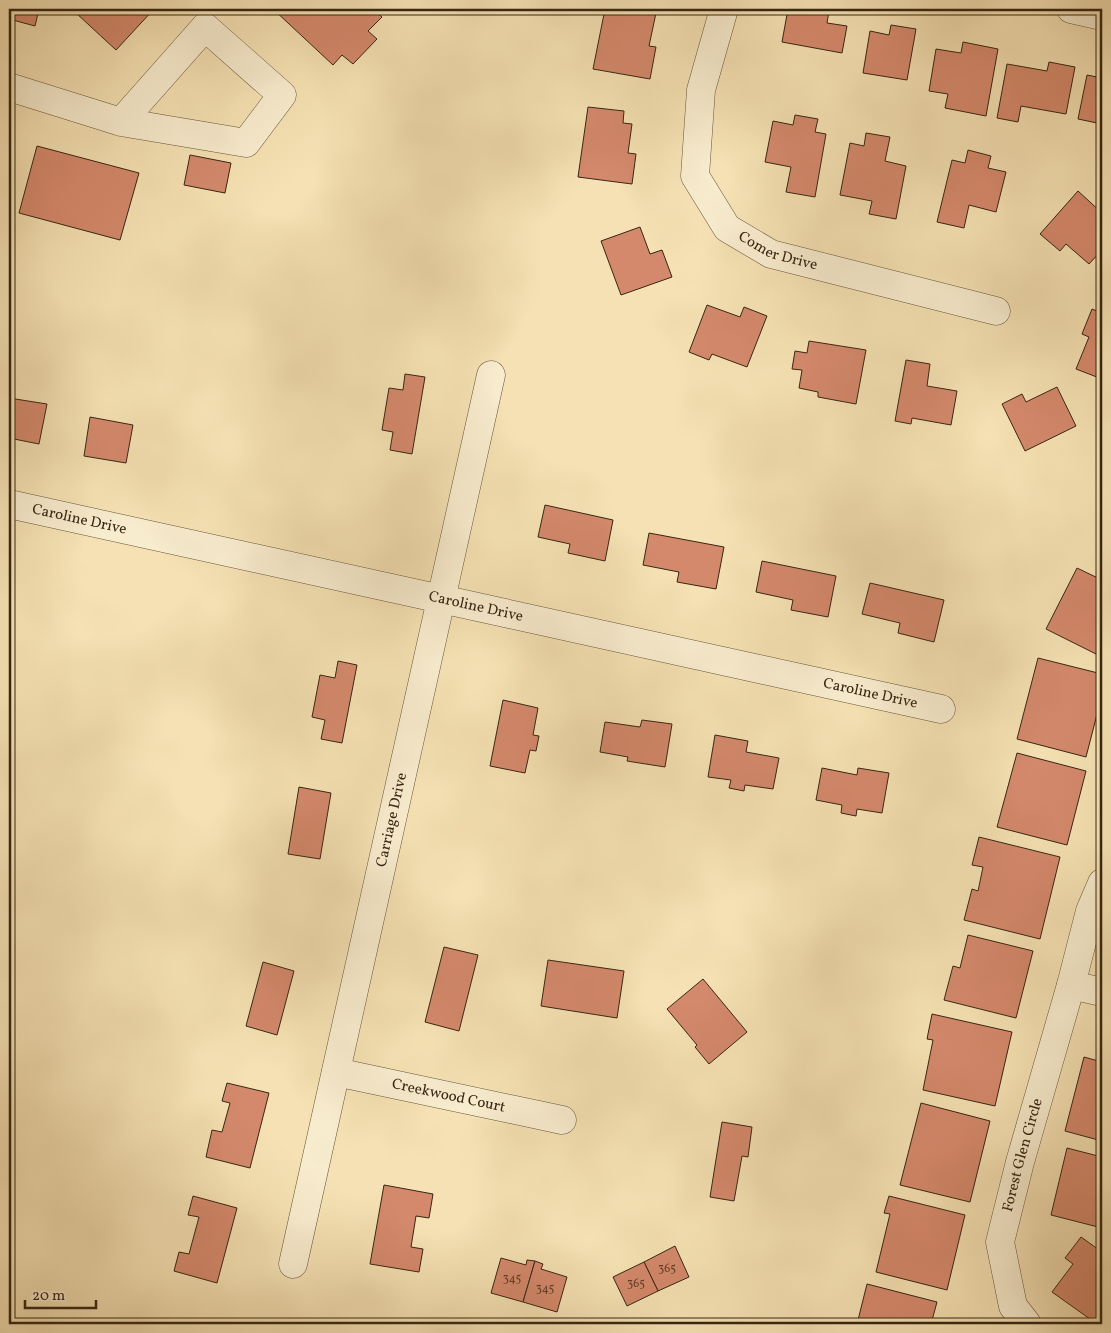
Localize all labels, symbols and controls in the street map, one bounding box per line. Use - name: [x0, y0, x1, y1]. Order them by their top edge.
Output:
- street label: Comer Drive: [734, 226, 820, 276]
- street label: Caroline Drive: [30, 499, 129, 540]
- street label: Caroline Drive: [427, 586, 525, 627]
- street label: Caroline Drive: [821, 673, 920, 714]
- street label: Carriage Drive: [371, 771, 413, 869]
- street label: Creekwood Court: [390, 1074, 507, 1118]
- street label: Forest Glen Circle: [997, 1096, 1048, 1214]
- house number: 365: [658, 1261, 676, 1277]
- house number: 345: [503, 1271, 522, 1287]
- house number: 365: [627, 1276, 645, 1292]
- scale bar: [25, 1278, 96, 1310]
- house number: 345: [536, 1281, 555, 1297]
- text: 20 m: [32, 1286, 65, 1307]

